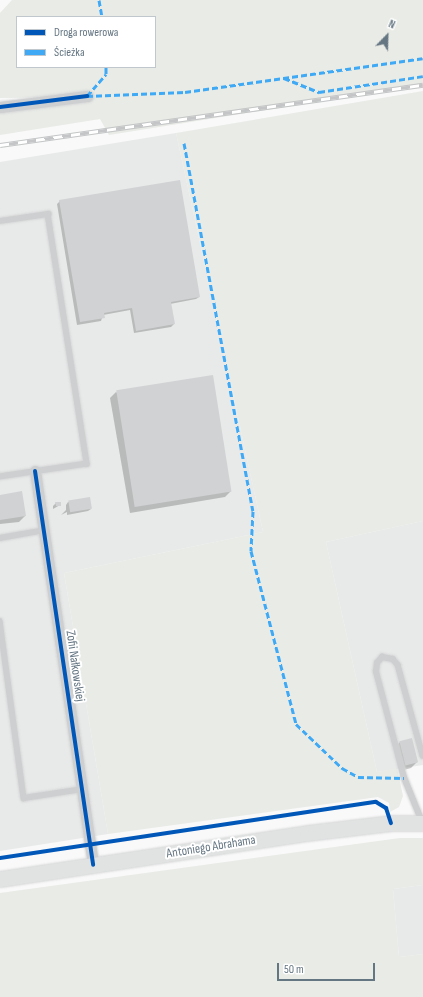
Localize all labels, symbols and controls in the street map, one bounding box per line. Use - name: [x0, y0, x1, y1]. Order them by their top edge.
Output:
- legend: [16, 16, 156, 68]
- north arrow: [367, 16, 407, 56]
- text: N: [387, 17, 397, 32]
- text: Droga rowerowa: [54, 25, 118, 40]
- text: Ścieżka: [54, 45, 85, 60]
- street label: Zofii Nałkowskiej: [62, 629, 88, 703]
- street label: Antoniego Abrahama: [165, 832, 257, 862]
- scale bar: [279, 955, 377, 981]
- text: 50 m: [284, 962, 304, 977]

